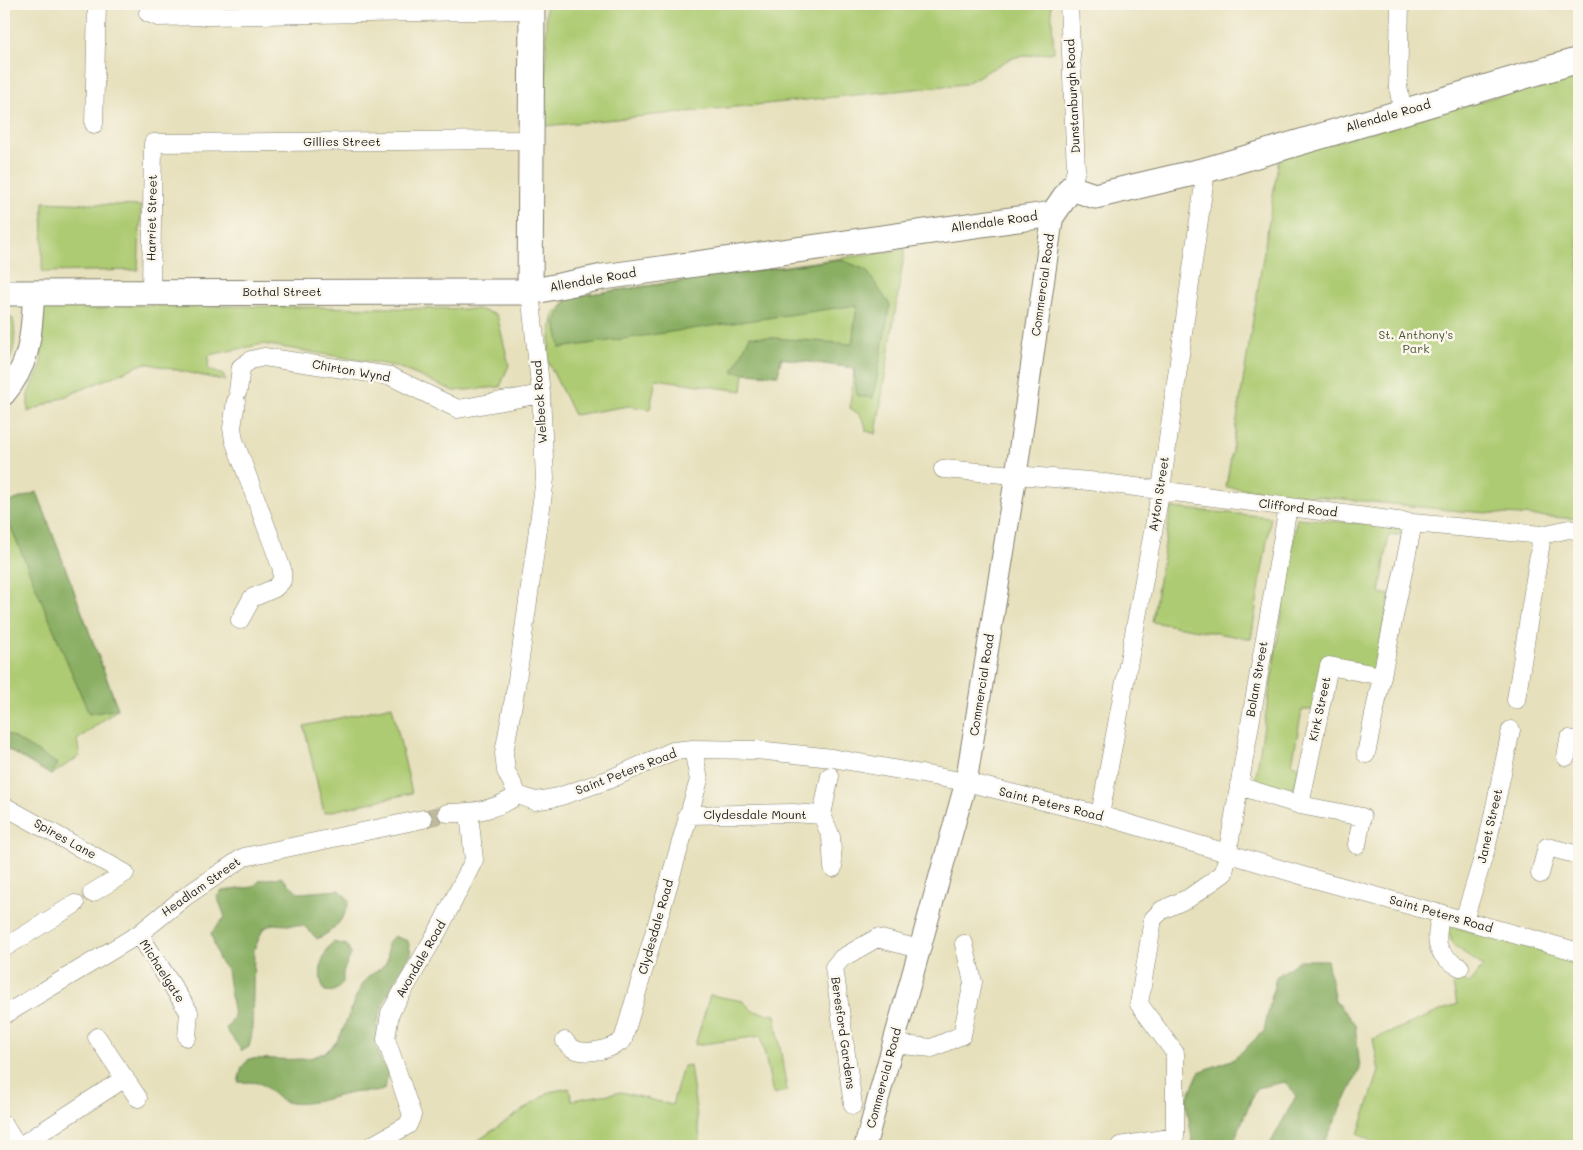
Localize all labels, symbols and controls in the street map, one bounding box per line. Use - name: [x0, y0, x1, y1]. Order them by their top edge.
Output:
- street label: Dunstanburgh Road: [1061, 38, 1083, 154]
- street label: Allendale Road: [1343, 95, 1432, 135]
- street label: Gillies Street: [303, 133, 381, 149]
- street label: Harriet Street: [142, 175, 160, 261]
- street label: Allendale Road: [949, 207, 1039, 235]
- street label: Commercial Road: [1027, 232, 1057, 337]
- street label: Allendale Road: [548, 263, 638, 295]
- street label: Bothal Street: [242, 283, 322, 299]
- park label: St. Anthony's Park: [1379, 326, 1454, 356]
- street label: Chirton Wynd: [311, 355, 392, 385]
- street label: Welbeck Road: [528, 360, 550, 444]
- street label: Ayton Street: [1144, 455, 1172, 532]
- street label: Clifford Road: [1258, 494, 1339, 520]
- street label: Commercial Road: [965, 632, 997, 737]
- street label: Bolam Street: [1241, 640, 1271, 718]
- street label: Kirk Street: [1304, 675, 1334, 742]
- street label: Saint Peters Road: [573, 744, 679, 798]
- street label: Saint Peters Road: [998, 782, 1105, 824]
- street label: Janet Street: [1473, 787, 1505, 864]
- street label: Clydesdale Mount: [703, 806, 807, 822]
- street label: Spires Lane: [32, 814, 99, 862]
- street label: Headlam Street: [158, 853, 243, 919]
- street label: Clydesdale Road: [634, 877, 676, 976]
- street label: Saint Peters Road: [1388, 891, 1495, 936]
- street label: Avondale Road: [392, 917, 449, 1000]
- street label: Michaelgate: [136, 936, 189, 1005]
- street label: Beresford Gardens: [828, 976, 860, 1090]
- street label: Commercial Road: [862, 1025, 904, 1130]

